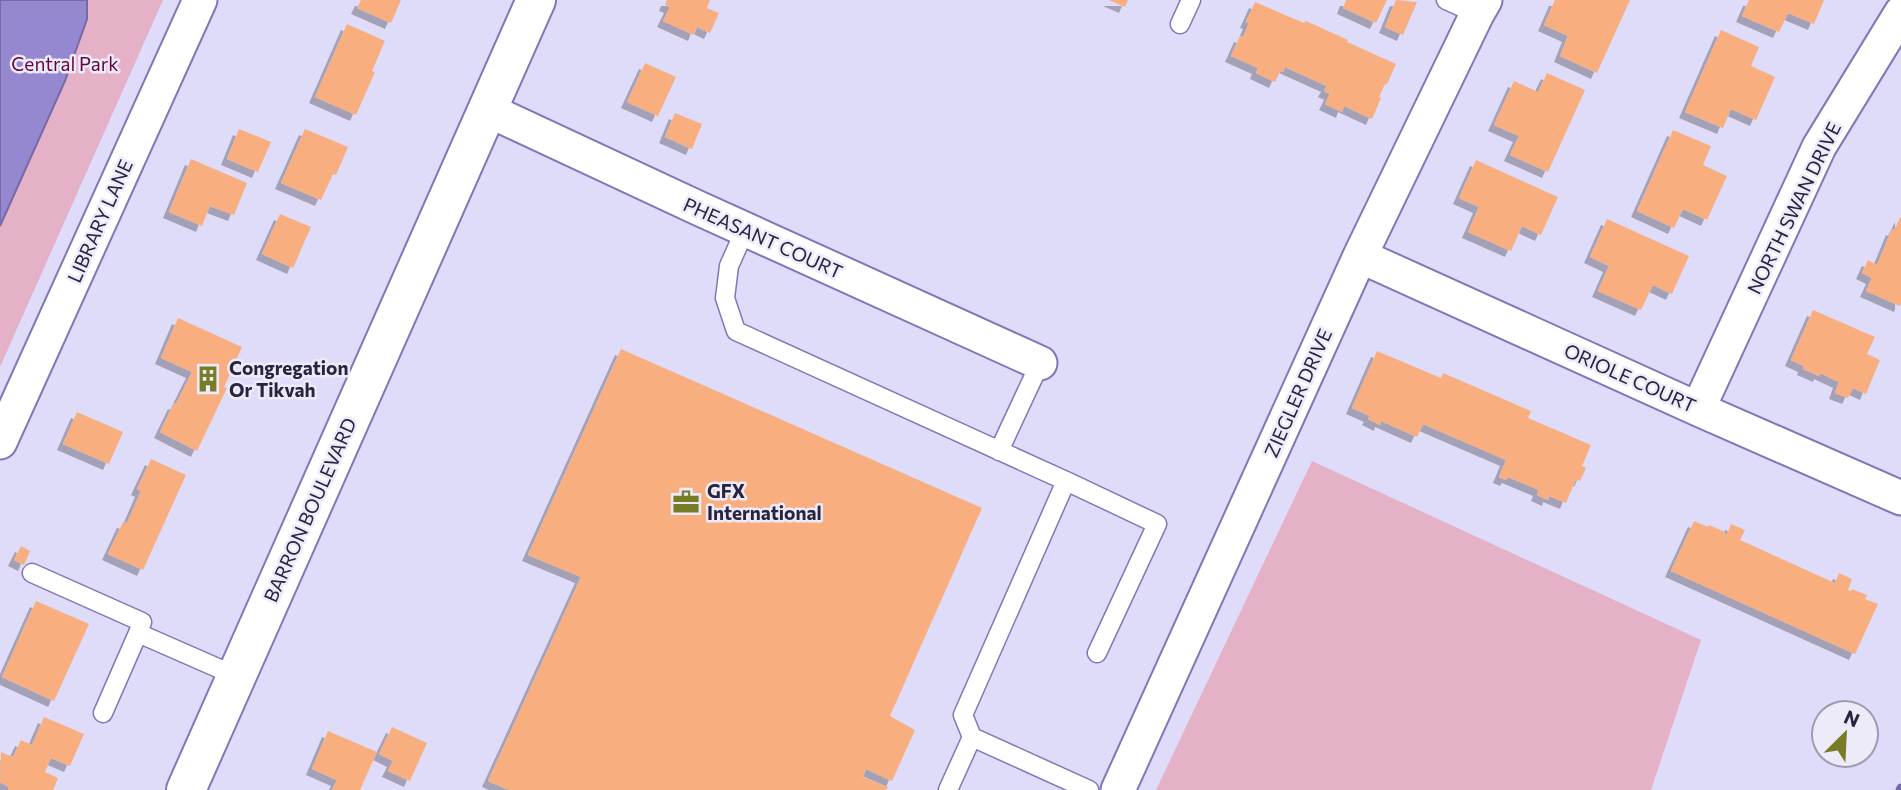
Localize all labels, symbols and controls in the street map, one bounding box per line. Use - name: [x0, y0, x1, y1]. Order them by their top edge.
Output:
- park label: Central Park: [11, 52, 119, 75]
- street label: NORTH SWAN DRIVE: [1742, 118, 1845, 298]
- street label: LIBRARY LANE: [62, 156, 137, 286]
- street label: PHEASANT COURT: [680, 192, 846, 283]
- street label: ZIEGLER DRIVE: [1259, 325, 1336, 461]
- street label: ORIOLE COURT: [1561, 338, 1700, 417]
- place label: Congregation Or Tikvah: [229, 356, 348, 401]
- building icon: Congregation Or Tikvah: [193, 364, 223, 394]
- street label: BARRON BOULEVARD: [259, 414, 361, 606]
- place label: GFX International: [707, 479, 822, 524]
- office icon: GFX International: [671, 487, 701, 517]
- north arrow: [1810, 699, 1880, 769]
- text: N: [1841, 705, 1863, 731]

